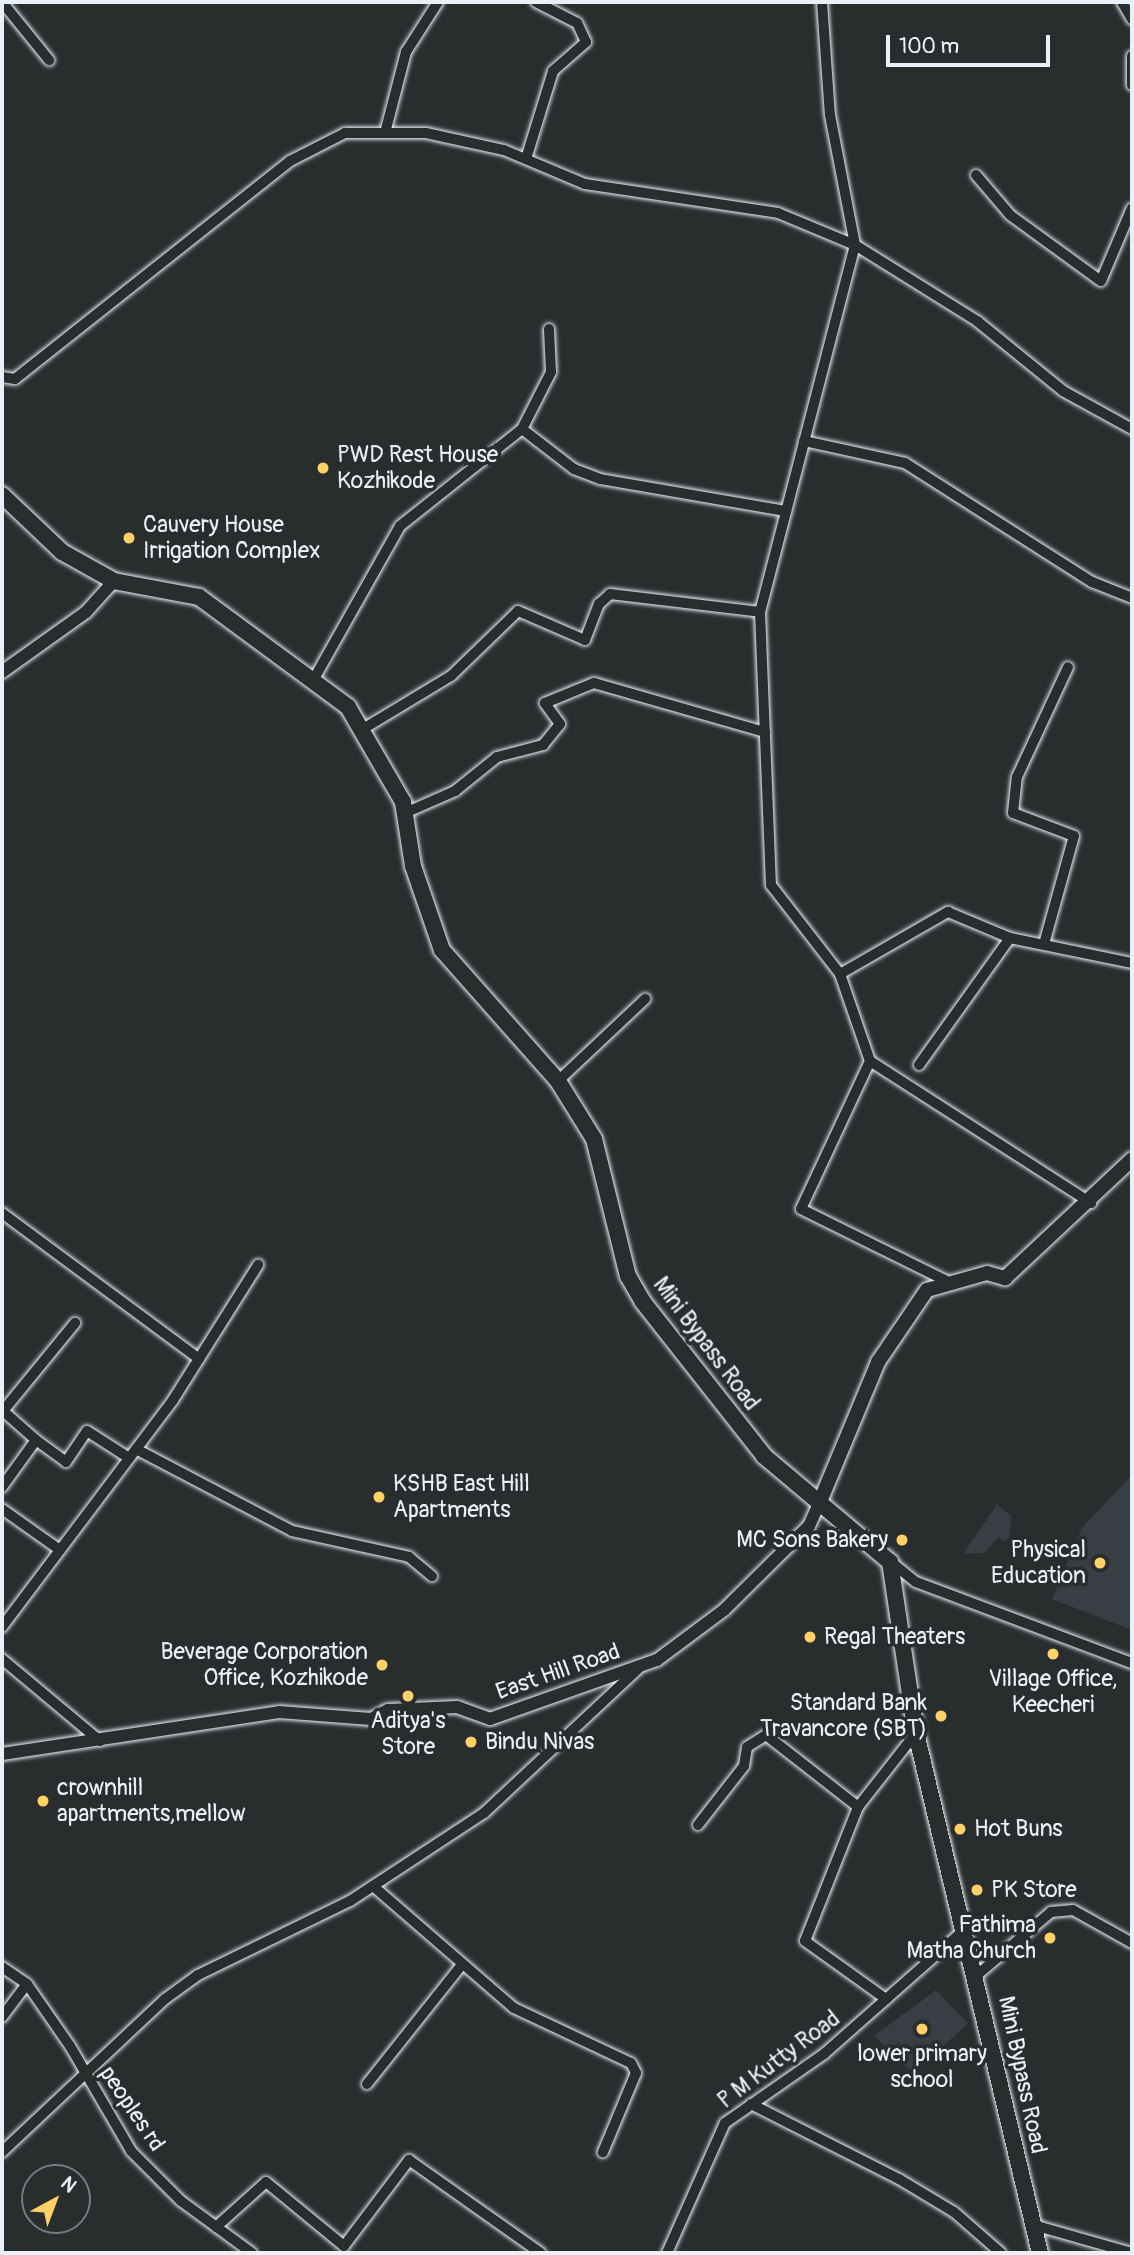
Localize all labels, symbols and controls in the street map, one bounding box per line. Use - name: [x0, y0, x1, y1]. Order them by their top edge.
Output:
- scale bar: [889, 21, 1054, 65]
- text: 100 m: [899, 33, 959, 60]
- place label: PWD Rest House Kozhikode: [337, 441, 498, 495]
- marker: PWD Rest House Kozhikode: [315, 460, 331, 476]
- place label: Cauvery House Irrigation Complex: [143, 511, 321, 565]
- marker: Cauvery House Irrigation Complex: [121, 530, 137, 546]
- street label: Mini Bypass Road: [647, 1272, 765, 1416]
- place label: KSHB East Hill Apartments: [393, 1470, 530, 1524]
- marker: KSHB East Hill Apartments: [371, 1489, 387, 1505]
- place label: MC Sons Bakery: [736, 1526, 888, 1554]
- marker: MC Sons Bakery: [894, 1532, 910, 1548]
- place label: Physical Education: [991, 1536, 1086, 1590]
- marker: Physical Education: [1092, 1555, 1108, 1571]
- place label: Regal Theaters: [824, 1623, 965, 1651]
- marker: Regal Theaters: [802, 1629, 818, 1645]
- place label: Beverage Corporation Office, Kozhikode: [160, 1638, 368, 1692]
- street label: East Hill Road: [492, 1638, 624, 1706]
- marker: Village Office, Keecheri: [1045, 1646, 1061, 1662]
- marker: Beverage Corporation Office, Kozhikode: [374, 1657, 390, 1673]
- place label: Village Office, Keecheri: [989, 1665, 1117, 1719]
- marker: Aditya's Store: [400, 1688, 416, 1704]
- place label: Standard Bank Travancore (SBT): [760, 1689, 927, 1743]
- place label: Aditya's Store: [371, 1707, 445, 1761]
- marker: Standard Bank Travancore (SBT): [933, 1708, 949, 1724]
- place label: Bindu Nivas: [485, 1728, 594, 1756]
- marker: Bindu Nivas: [463, 1734, 479, 1750]
- place label: crownhill apartments,mellow: [57, 1774, 245, 1828]
- marker: crownhill apartments,mellow: [35, 1793, 51, 1809]
- place label: Hot Buns: [974, 1815, 1063, 1843]
- marker: Hot Buns: [952, 1821, 968, 1837]
- place label: PK Store: [991, 1876, 1077, 1904]
- marker: PK Store: [969, 1882, 985, 1898]
- place label: Fathima Matha Church: [906, 1911, 1036, 1965]
- marker: Fathima Matha Church: [1042, 1930, 1058, 1946]
- street label: Mini Bypass Road: [992, 1994, 1052, 2156]
- street label: P M Kutty Road: [713, 2005, 845, 2115]
- marker: lower primary school: [914, 2021, 930, 2037]
- place label: lower primary school: [857, 2040, 987, 2094]
- street label: peoples rd: [94, 2061, 170, 2157]
- north arrow: [21, 2164, 91, 2234]
- text: N: [56, 2171, 81, 2198]

